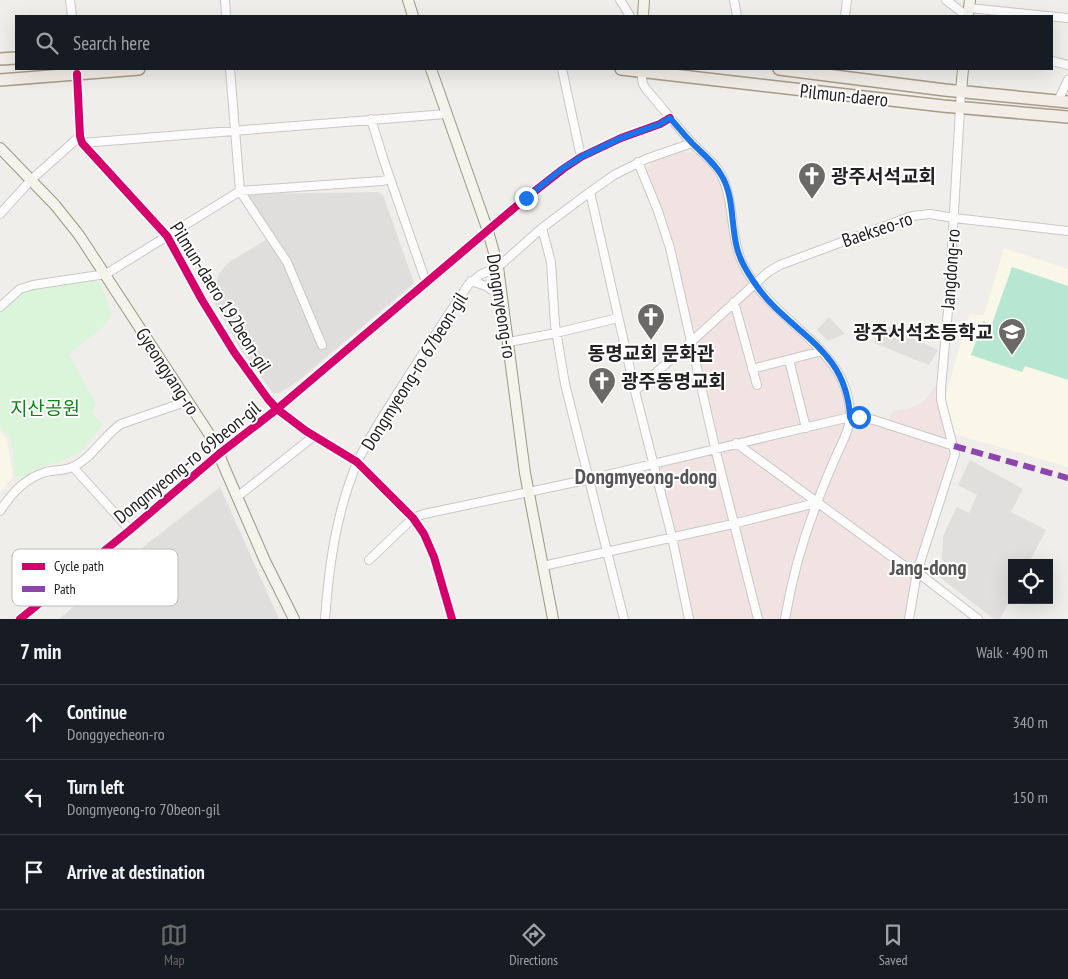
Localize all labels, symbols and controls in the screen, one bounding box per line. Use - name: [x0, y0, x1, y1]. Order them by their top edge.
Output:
- search box: [15, 15, 1053, 70]
- icon: search: [33, 29, 61, 57]
- text: Search here: [73, 31, 150, 55]
- street label: Pilmun-daero: [799, 78, 889, 112]
- church icon: 광주서석교회: [797, 161, 827, 200]
- place label: 광주서석교회: [831, 164, 936, 188]
- route end: [515, 187, 538, 210]
- street label: Baekseo-ro: [839, 206, 915, 252]
- street label: Pilmun-daero 192beon-gil: [165, 217, 277, 377]
- street label: Jangdong-ro: [935, 228, 965, 311]
- street label: Dongmyeong-ro: [482, 252, 522, 360]
- street label: Dongmyeong-ro 67beon-gil: [356, 287, 473, 454]
- church icon: 동명교회 문화관: [636, 302, 666, 341]
- school or university icon: 광주서석초등학교: [997, 317, 1027, 356]
- place label: 광주서석초등학교: [853, 320, 993, 344]
- street label: Gyeongyang-ro: [131, 323, 205, 419]
- place label: 동명교회 문화관: [588, 341, 715, 365]
- church icon: 광주동명교회: [587, 366, 617, 405]
- place label: 광주동명교회: [621, 369, 726, 393]
- street label: Dongmyeong-ro 69beon-gil: [109, 395, 266, 528]
- park label: 지산공원: [10, 396, 80, 420]
- route start: [848, 406, 871, 429]
- district label: Dongmyeong-dong: [575, 463, 717, 490]
- legend: [12, 549, 178, 606]
- district label: Jang-dong: [888, 554, 967, 581]
- text: Cycle path: [54, 557, 104, 575]
- map controls: [1008, 559, 1053, 604]
- button: locate: [1008, 559, 1053, 604]
- text: Path: [54, 580, 76, 598]
- text: 7 min: [20, 638, 62, 665]
- text: Walk · 490 m: [976, 642, 1048, 662]
- text: Continue: [67, 700, 127, 724]
- icon: ahead: [20, 708, 48, 736]
- text: 340 m: [1013, 712, 1048, 732]
- text: Donggyecheon-ro: [67, 724, 165, 744]
- text: Turn left: [67, 775, 124, 799]
- icon: left: [20, 783, 48, 811]
- text: 150 m: [1013, 787, 1048, 807]
- text: Dongmyeong-ro 70beon-gil: [67, 799, 220, 819]
- icon: arrive: [20, 858, 48, 886]
- text: Arrive at destination: [67, 860, 205, 884]
- tab: Map: [160, 921, 188, 969]
- tab: Directions: [509, 921, 558, 969]
- tab: Saved: [879, 921, 908, 969]

